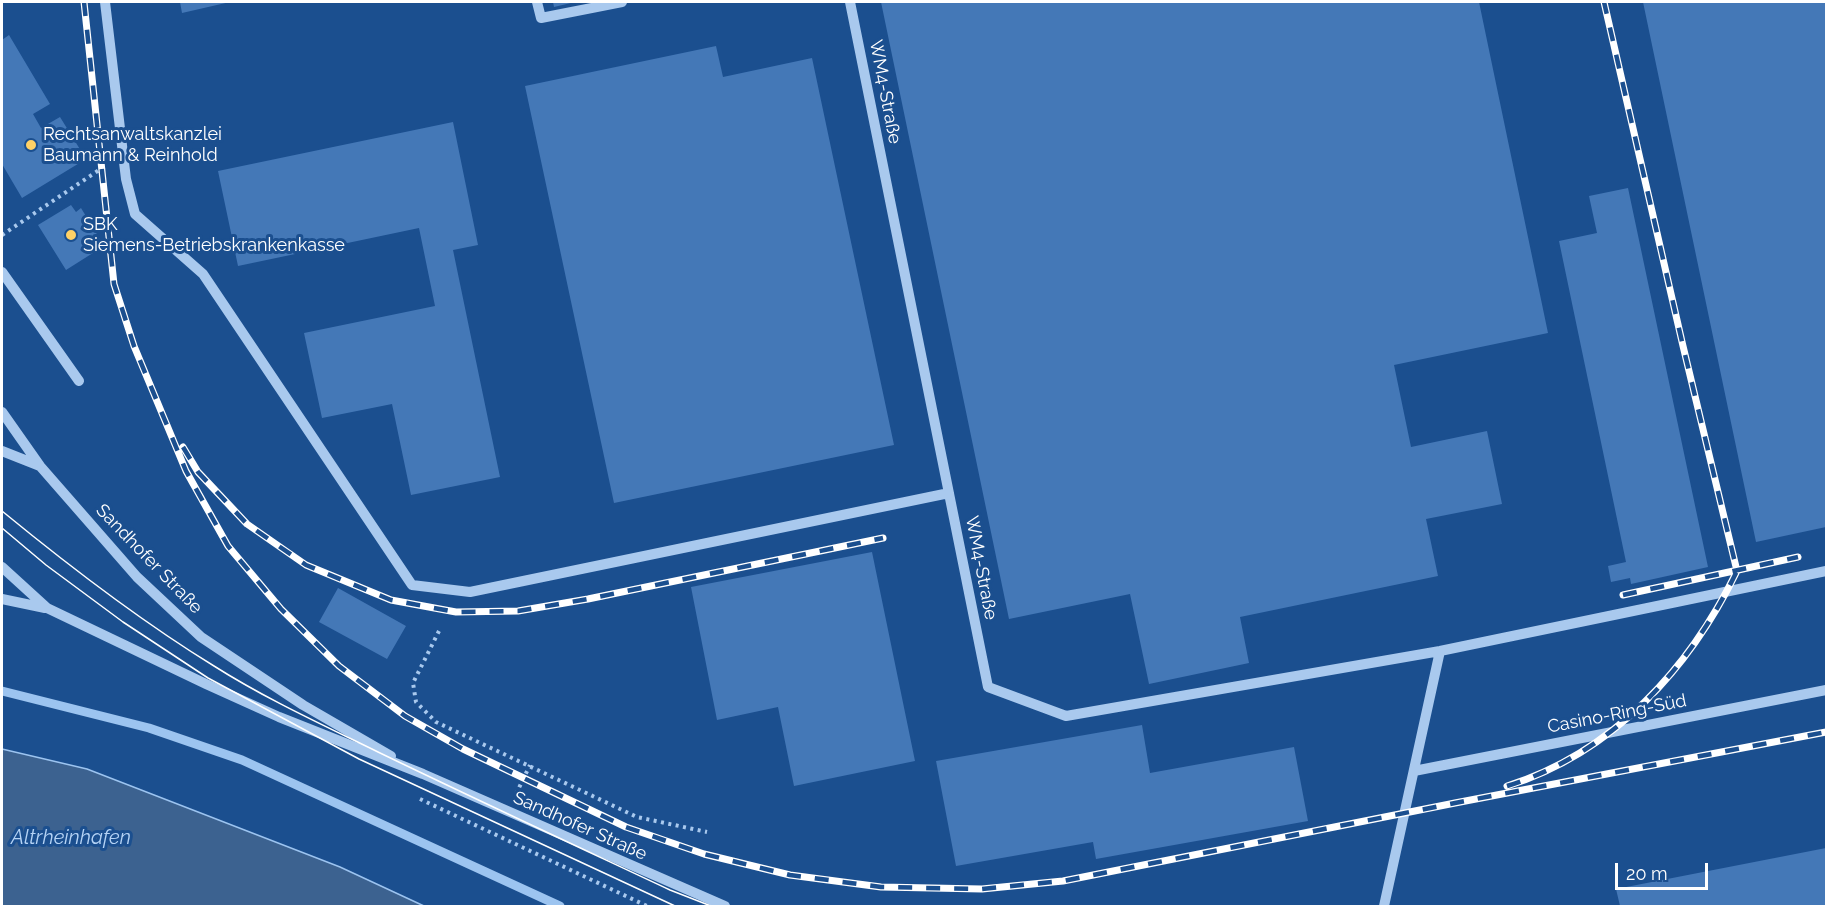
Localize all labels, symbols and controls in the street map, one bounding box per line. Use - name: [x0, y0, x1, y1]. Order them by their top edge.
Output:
- street label: WM4-Straße: [864, 38, 906, 146]
- place label: Rechtsanwaltskanzlei Baumann & Reinhold: [43, 124, 222, 166]
- marker: Rechtsanwaltskanzlei Baumann & Reinhold: [24, 138, 38, 152]
- place label: SBK Siemens-Betriebskrankenkasse: [83, 214, 345, 256]
- marker: SBK Siemens-Betriebskrankenkasse: [64, 228, 78, 242]
- street label: Sandhofer Straße: [91, 500, 207, 618]
- street label: WM4-Straße: [960, 514, 1002, 622]
- street label: Casino-Ring-Süd: [1546, 690, 1688, 738]
- street label: Sandhofer Straße: [510, 787, 650, 865]
- water label: Altrheinhafen: [11, 826, 131, 850]
- scale bar: [1618, 851, 1711, 889]
- text: 20 m: [1626, 863, 1668, 884]

